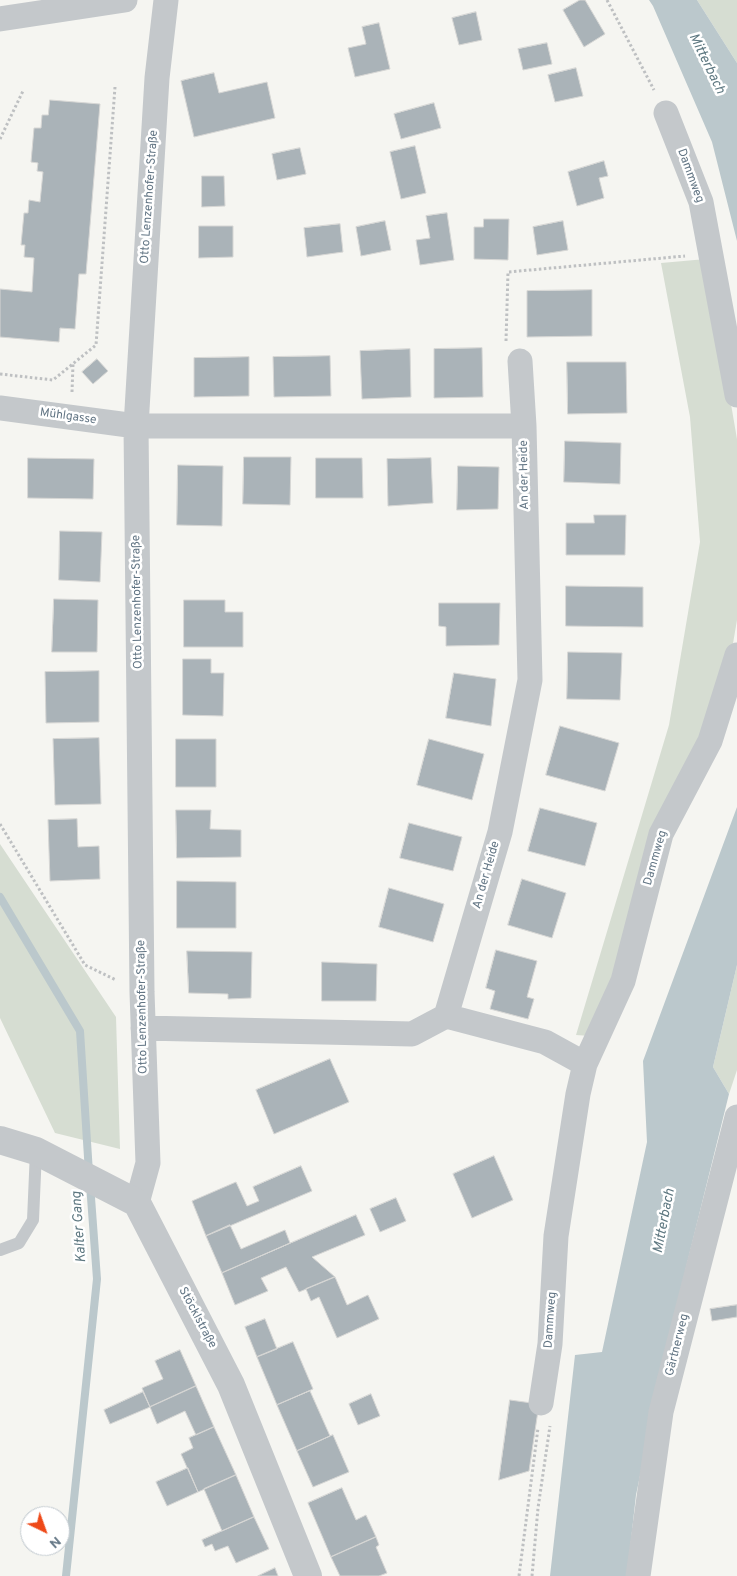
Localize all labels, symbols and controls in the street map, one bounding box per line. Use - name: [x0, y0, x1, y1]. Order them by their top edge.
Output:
- water label: Mitterbach: [684, 31, 728, 97]
- street label: Otto Lenzenhofer-Straße: [138, 130, 162, 264]
- street label: Dammweg: [674, 147, 706, 205]
- street label: Mühlgasse: [39, 406, 97, 428]
- street label: An der Heide: [517, 440, 533, 510]
- street label: Otto Lenzenhofer-Straße: [130, 535, 146, 669]
- street label: Dammweg: [641, 829, 671, 887]
- street label: An der Heide: [470, 840, 504, 910]
- street label: Otto Lenzenhofer-Straße: [135, 940, 151, 1074]
- water label: Mitterbach: [651, 1187, 679, 1255]
- water label: Kalter Gang: [69, 1191, 91, 1263]
- street label: Stöcklstraße: [175, 1285, 219, 1351]
- street label: Dammweg: [542, 1291, 560, 1349]
- street label: Gärtnerweg: [663, 1312, 693, 1378]
- north arrow: [20, 1506, 70, 1556]
- text: N: [45, 1532, 64, 1551]

